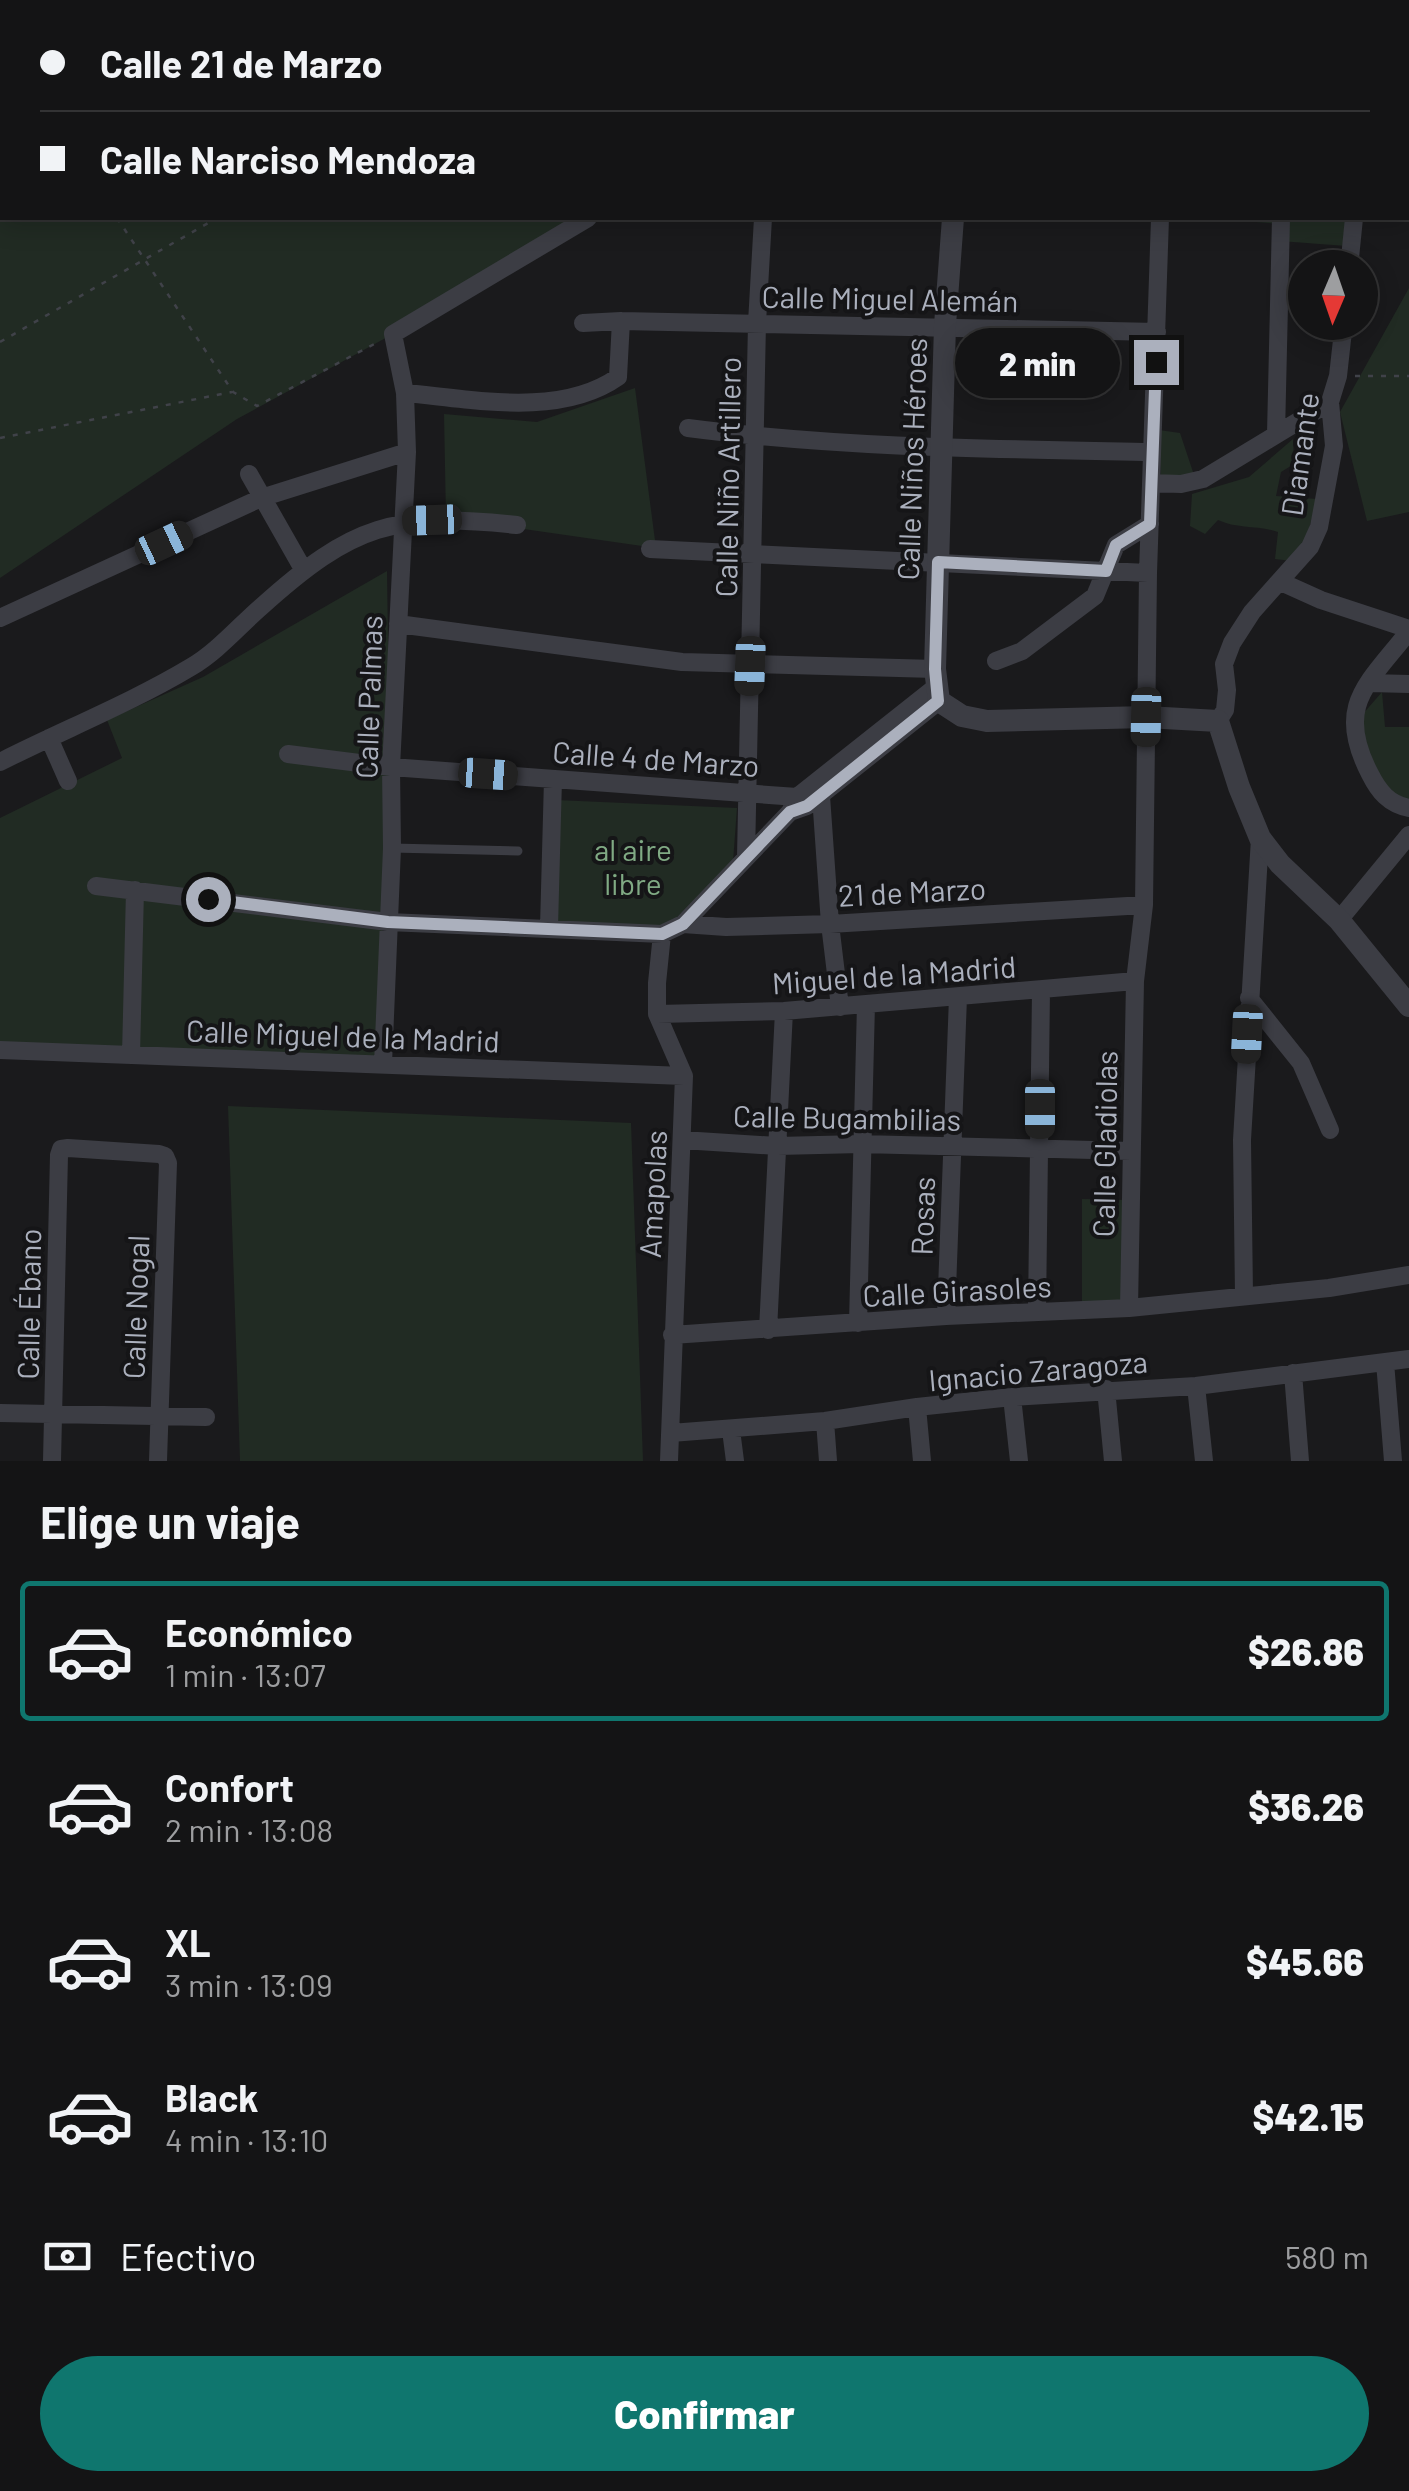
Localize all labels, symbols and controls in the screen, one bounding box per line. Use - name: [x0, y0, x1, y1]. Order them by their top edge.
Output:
- text: Calle 21 de Marzo: [100, 40, 383, 86]
- text: Calle Narciso Mendoza: [100, 136, 476, 182]
- north arrow: [1288, 250, 1378, 340]
- map controls: [1288, 250, 1378, 340]
- street label: Calle Miguel Alemán: [761, 278, 1019, 318]
- callout: 2 min: [956, 327, 1121, 397]
- street label: Calle Niños Héroes: [889, 337, 933, 581]
- route end: [1134, 340, 1179, 385]
- text: 2 min: [999, 344, 1076, 382]
- street label: Calle Niño Artillero: [707, 356, 747, 598]
- street label: Diamante: [1273, 390, 1325, 518]
- car: [401, 504, 463, 536]
- car: [130, 517, 198, 569]
- street label: Calle Palmas: [347, 615, 389, 779]
- car: [734, 635, 766, 697]
- car: [1130, 687, 1162, 747]
- street label: Calle 4 de Marzo: [551, 733, 761, 783]
- car: [457, 757, 519, 791]
- park label: al aire libre: [594, 831, 672, 901]
- street label: 21 de Marzo: [837, 869, 987, 913]
- route start: [186, 877, 231, 922]
- street label: Miguel de la Madrid: [771, 948, 1017, 1000]
- car: [1230, 1003, 1264, 1065]
- street label: Calle Miguel de la Madrid: [185, 1012, 501, 1058]
- street label: Calle Gladiolas: [1084, 1050, 1124, 1238]
- car: [1025, 1079, 1055, 1139]
- street label: Calle Bugambilias: [733, 1097, 961, 1137]
- street label: Amapolas: [631, 1129, 673, 1259]
- street label: Rosas: [903, 1176, 941, 1256]
- street label: Calle Ébano: [9, 1228, 47, 1380]
- street label: Calle Nogal: [114, 1234, 156, 1380]
- street label: Calle Girasoles: [862, 1267, 1052, 1313]
- street label: Ignacio Zaragoza: [927, 1342, 1149, 1398]
- text: Elige un viaje: [40, 1494, 300, 1548]
- icon: car: [45, 1606, 135, 1696]
- text: Económico: [165, 1609, 353, 1655]
- text: $26.86: [1248, 1628, 1364, 1674]
- text: 1 min · 13:07: [165, 1655, 326, 1693]
- icon: car: [45, 1761, 135, 1851]
- text: Confort: [165, 1764, 294, 1810]
- text: $36.26: [1248, 1783, 1364, 1829]
- text: 2 min · 13:08: [165, 1810, 333, 1848]
- icon: car: [45, 1916, 135, 2006]
- text: XL: [165, 1919, 211, 1965]
- text: $45.66: [1246, 1938, 1364, 1984]
- text: 3 min · 13:09: [165, 1965, 333, 2003]
- icon: car: [45, 2071, 135, 2161]
- text: Black: [165, 2074, 259, 2120]
- text: $42.15: [1252, 2093, 1364, 2139]
- text: 4 min · 13:10: [165, 2120, 328, 2158]
- icon: cash: [40, 2229, 95, 2284]
- text: Efectivo: [120, 2233, 256, 2279]
- text: 580 m: [1285, 2237, 1369, 2275]
- button: Confirmar: [40, 2356, 1369, 2471]

